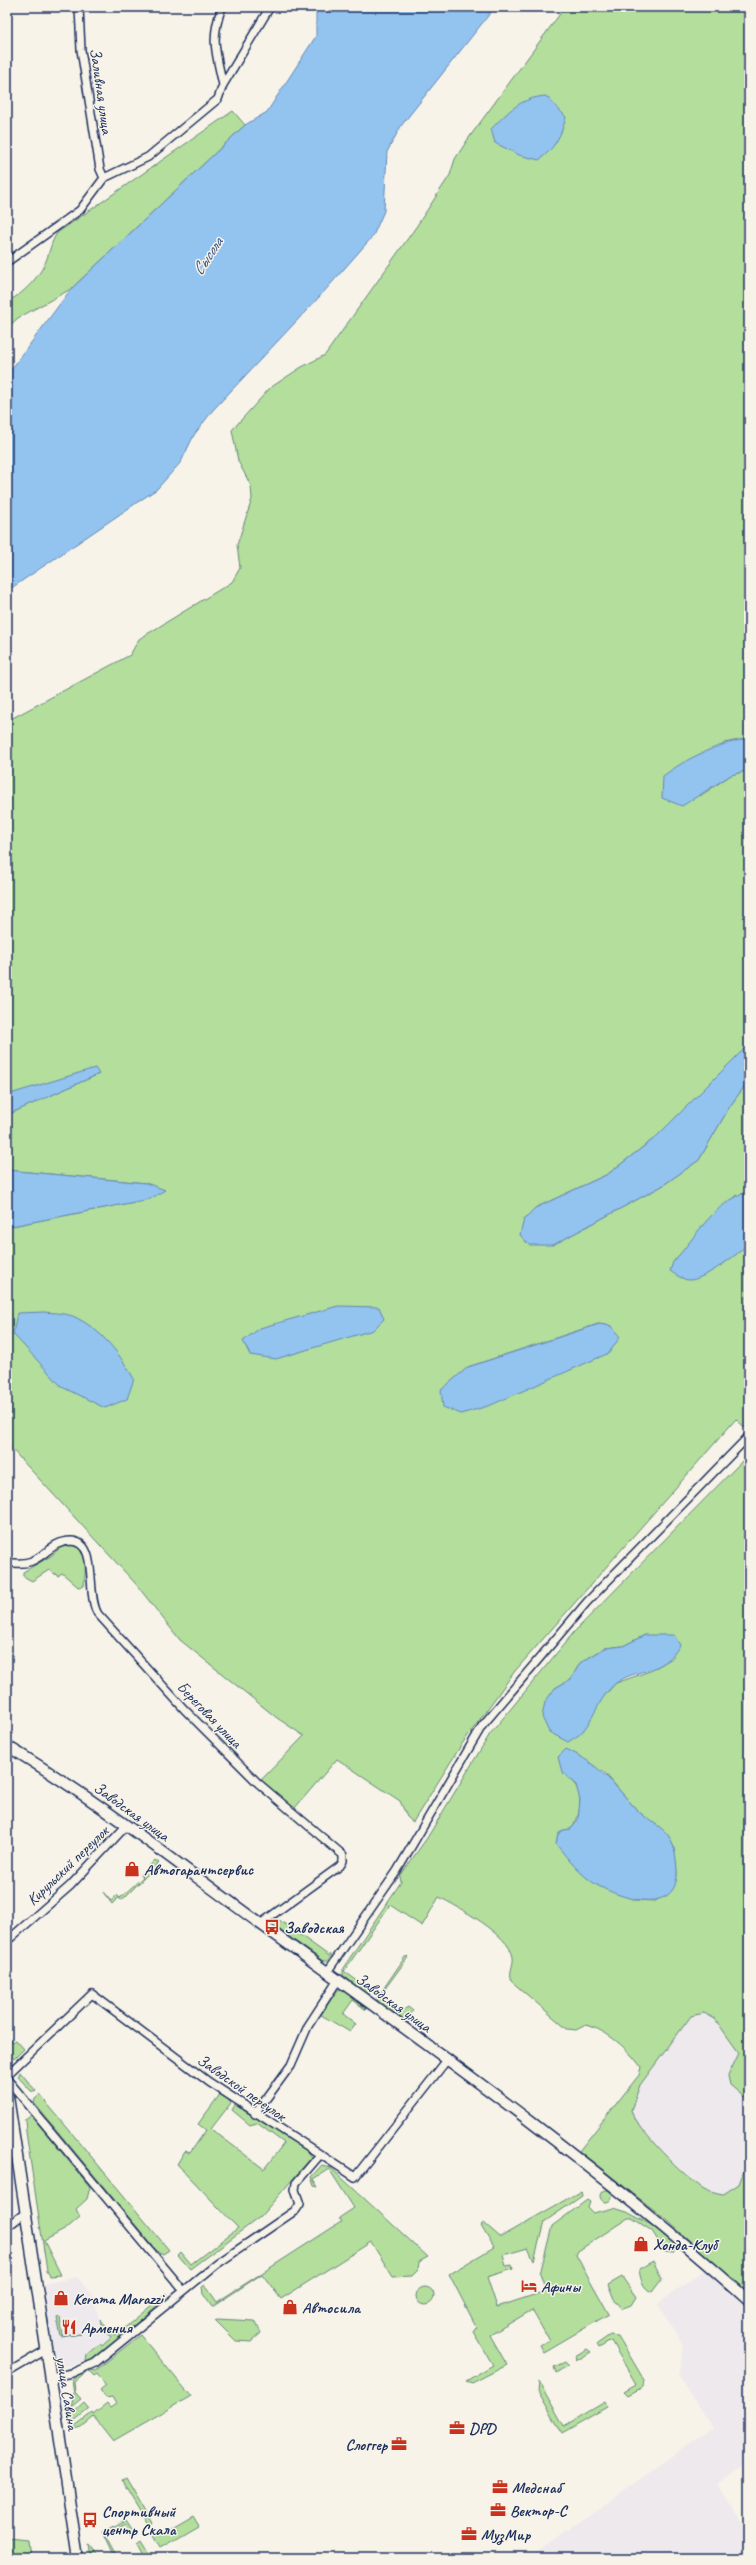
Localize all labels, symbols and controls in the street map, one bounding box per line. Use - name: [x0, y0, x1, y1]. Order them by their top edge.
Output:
- street label: Заливная улица: [85, 47, 117, 136]
- water label: Сысола: [187, 232, 229, 279]
- street label: Береговая улица: [173, 1677, 247, 1753]
- street label: Заводская улица: [90, 1778, 174, 1847]
- street label: Кирульский переулок: [23, 1820, 114, 1910]
- shop icon: Автогарантсервис: [123, 1860, 141, 1878]
- place label: Автогарантсервис: [144, 1860, 254, 1880]
- bus stop icon: Заводская: [263, 1918, 281, 1936]
- place label: Заводская: [284, 1918, 345, 1938]
- street label: Заводская улица: [352, 1969, 436, 2038]
- street label: Заводской переулок: [193, 2050, 291, 2127]
- shop icon: Хонда-Клуб: [632, 2235, 650, 2253]
- place label: Хонда-Клуб: [653, 2235, 720, 2255]
- hotel icon: Афины: [520, 2277, 538, 2295]
- place label: Афины: [541, 2277, 581, 2297]
- shop icon: Kerama Marazzi: [52, 2289, 70, 2307]
- place label: Kerama Marazzi: [73, 2289, 166, 2309]
- shop icon: Автосила: [281, 2298, 299, 2316]
- place label: Автосила: [302, 2298, 362, 2318]
- restaurant icon: Армения: [60, 2318, 78, 2336]
- place label: Армения: [81, 2318, 134, 2338]
- street label: улица Савина: [51, 2354, 83, 2433]
- office icon: DPD: [448, 2419, 466, 2437]
- place label: DPD: [469, 2419, 497, 2439]
- place label: Слоггер: [345, 2435, 388, 2455]
- office icon: Слоггер: [390, 2435, 408, 2453]
- office icon: Медснаб: [491, 2478, 509, 2496]
- place label: Медснаб: [512, 2478, 566, 2498]
- office icon: Вектор-С: [489, 2501, 507, 2519]
- place label: Вектор-С: [510, 2501, 569, 2521]
- place label: Спортивный центр Скала: [102, 2502, 177, 2540]
- bus stop icon: Спортивный центр Скала: [81, 2511, 99, 2529]
- office icon: МузМир: [460, 2525, 478, 2543]
- place label: МузМир: [481, 2525, 532, 2545]

